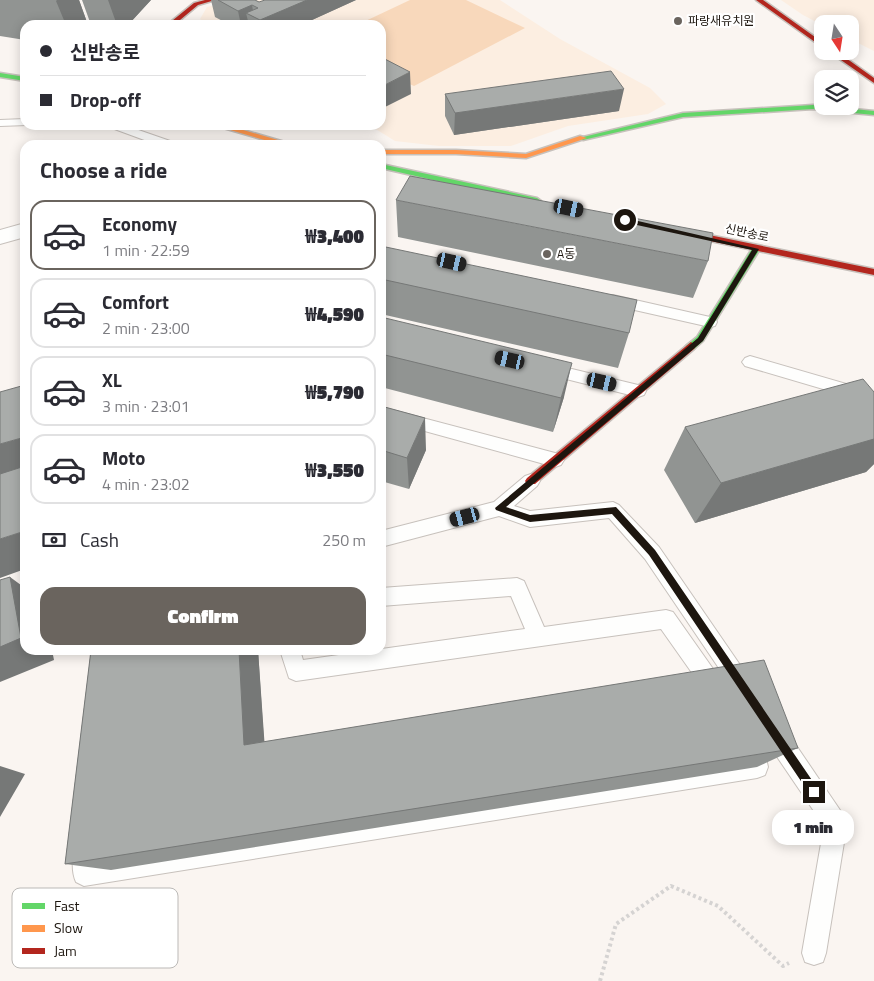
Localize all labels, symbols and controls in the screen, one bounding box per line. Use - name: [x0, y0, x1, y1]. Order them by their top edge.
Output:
- place label: 파랑새유치원: [688, 11, 754, 30]
- marker: 파랑새유치원: [672, 15, 684, 27]
- north arrow: [814, 15, 859, 60]
- map controls: [814, 15, 859, 115]
- text: 신반송로: [70, 37, 140, 66]
- button: layers: [814, 70, 859, 115]
- text: Drop-off: [70, 85, 141, 114]
- text: Choose a ride: [40, 153, 167, 187]
- car: [552, 198, 585, 218]
- text: Economy: [102, 209, 177, 238]
- route start: [614, 209, 636, 231]
- icon: car: [42, 213, 87, 258]
- street label: 신반송로: [724, 219, 771, 246]
- text: ₩3,400: [305, 221, 364, 250]
- text: 1 min · 22:59: [102, 238, 190, 262]
- place label: A동: [557, 244, 575, 263]
- marker: A동: [541, 248, 553, 260]
- car: [435, 251, 468, 273]
- text: Comfort: [102, 287, 169, 316]
- icon: car: [42, 291, 87, 336]
- text: ₩4,590: [305, 299, 364, 328]
- text: 2 min · 23:00: [102, 316, 190, 340]
- car: [493, 349, 526, 371]
- text: XL: [102, 365, 122, 394]
- icon: car: [42, 369, 87, 414]
- car: [585, 371, 618, 393]
- text: ₩5,790: [305, 377, 364, 406]
- text: 3 min · 23:01: [102, 394, 190, 418]
- text: Moto: [102, 443, 145, 472]
- icon: car: [42, 447, 87, 492]
- text: ₩3,550: [305, 455, 364, 484]
- text: 4 min · 23:02: [102, 472, 190, 496]
- car: [448, 506, 481, 528]
- text: Cash: [80, 525, 119, 554]
- icon: cash: [40, 526, 68, 554]
- text: 250 m: [322, 528, 366, 552]
- button: Confirm: [40, 587, 366, 645]
- route end: [803, 781, 825, 803]
- callout: 1 min: [773, 810, 855, 844]
- text: 1 min: [793, 815, 833, 839]
- legend: [12, 888, 178, 968]
- text: Fast: [54, 895, 79, 916]
- text: Slow: [54, 917, 83, 938]
- text: Jam: [54, 940, 77, 961]

